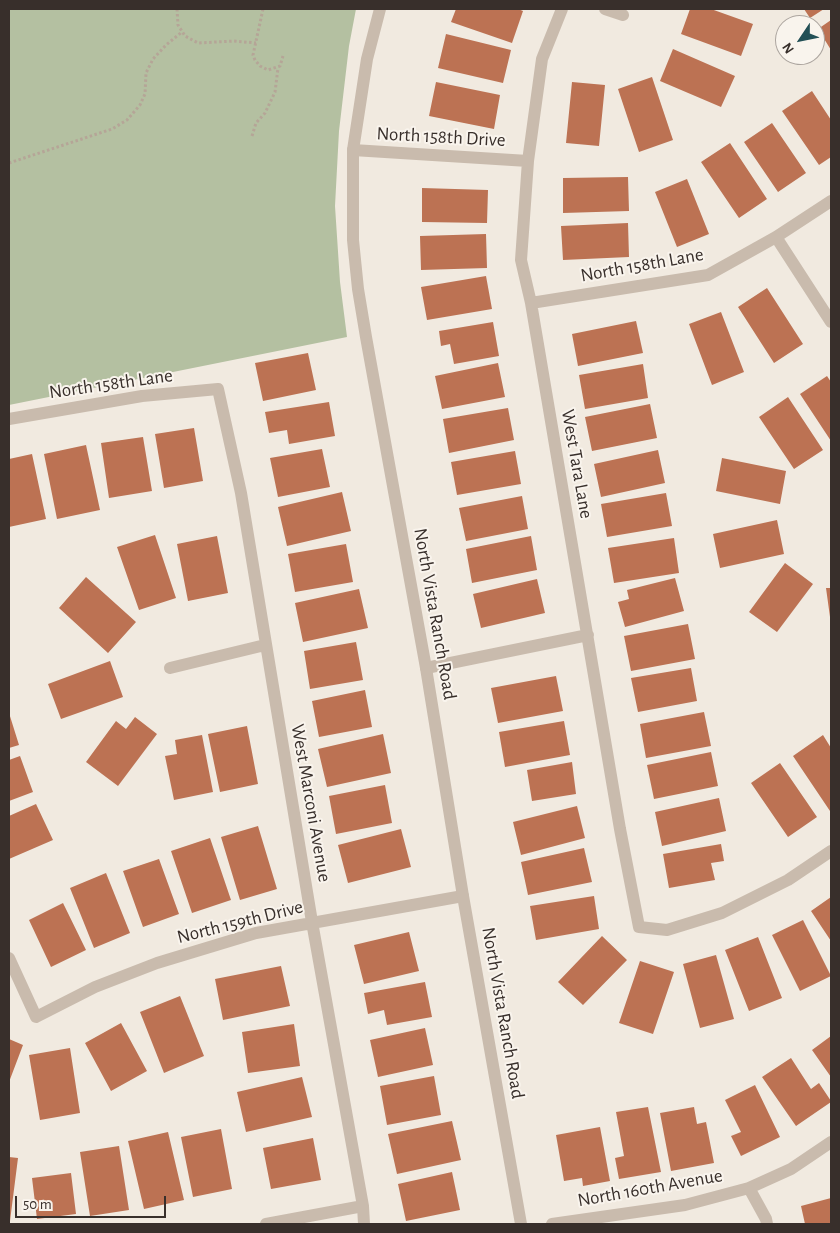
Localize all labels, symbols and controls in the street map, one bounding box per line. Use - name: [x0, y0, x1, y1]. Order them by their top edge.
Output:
- north arrow: [775, 15, 825, 65]
- text: N: [780, 40, 797, 56]
- street label: North 158th Drive: [376, 122, 506, 152]
- street label: North 158th Lane: [579, 243, 705, 287]
- street label: North 158th Lane: [48, 364, 174, 404]
- street label: West Tara Lane: [556, 408, 598, 520]
- street label: North Vista Ranch Road: [409, 526, 461, 702]
- street label: West Marconi Avenue: [286, 722, 336, 884]
- street label: North 159th Drive: [175, 895, 305, 949]
- street label: North Vista Ranch Road: [477, 925, 529, 1101]
- street label: North 160th Avenue: [576, 1164, 724, 1212]
- scale bar: [18, 1186, 169, 1218]
- text: 50 m: [23, 1197, 52, 1212]

